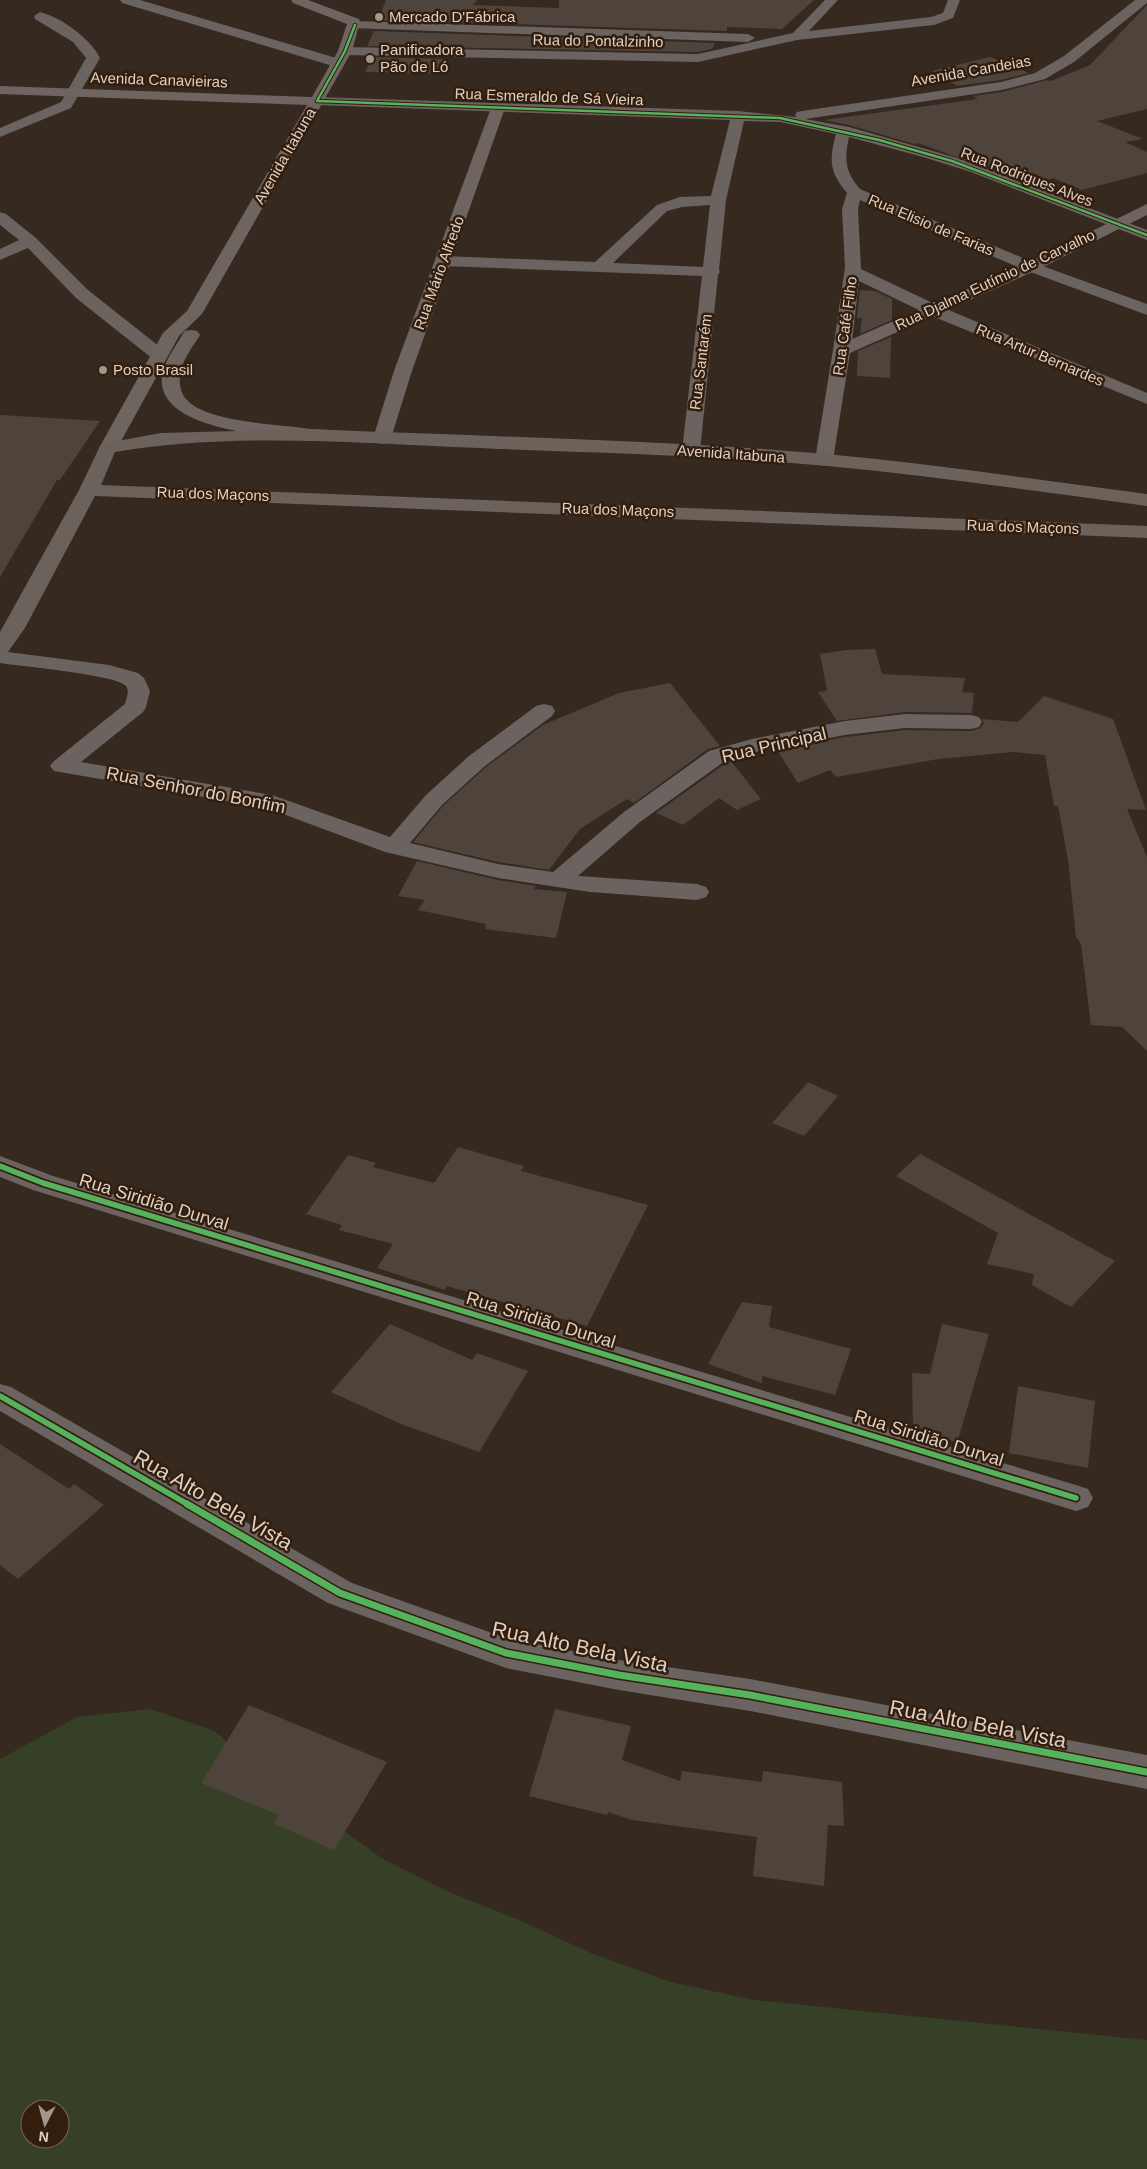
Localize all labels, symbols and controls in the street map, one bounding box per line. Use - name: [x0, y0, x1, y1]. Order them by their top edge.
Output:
- place label: Mercado D'Fábrica: [389, 8, 516, 25]
- marker: Mercado D'Fábrica: [373, 11, 385, 23]
- street label: Rua do Pontalzinho: [532, 31, 664, 50]
- place label: Panificadora Pão de Ló: [380, 41, 464, 75]
- street label: Avenida Candeias: [910, 52, 1032, 89]
- marker: Panificadora Pão de Ló: [364, 53, 376, 65]
- street label: Avenida Canavieiras: [90, 69, 228, 90]
- street label: Rua Esmeraldo de Sá Vieira: [454, 85, 644, 108]
- street label: Avenida Itabuna: [250, 104, 319, 207]
- street label: Rua Rodrigues Alves: [959, 143, 1096, 210]
- street label: Rua Elisio de Farias: [866, 190, 996, 259]
- street label: Rua Mário Alfredo: [410, 214, 467, 332]
- street label: Rua Djalma Eutímio de Carvalho: [892, 226, 1097, 333]
- street label: Rua Café Filho: [829, 275, 860, 377]
- street label: Rua Santarém: [686, 313, 715, 411]
- street label: Rua Artur Bernardes: [974, 320, 1106, 389]
- place label: Posto Brasil: [113, 361, 193, 378]
- marker: Posto Brasil: [97, 364, 109, 376]
- street label: Avenida Itabuna: [676, 441, 786, 466]
- street label: Rua dos Maçons: [156, 483, 270, 504]
- street label: Rua dos Maçons: [561, 499, 675, 520]
- street label: Rua dos Maçons: [966, 516, 1080, 537]
- street label: Rua Principal: [720, 723, 828, 767]
- street label: Rua Senhor do Bonfim: [105, 763, 287, 817]
- street label: Rua Siridião Durval: [77, 1170, 231, 1234]
- street label: Rua Siridião Durval: [464, 1288, 618, 1352]
- street label: Rua Siridião Durval: [852, 1406, 1006, 1470]
- street label: Rua Alto Bela Vista: [130, 1445, 297, 1555]
- street label: Rua Alto Bela Vista: [490, 1617, 671, 1676]
- street label: Rua Alto Bela Vista: [888, 1695, 1069, 1752]
- north arrow: [20, 2099, 70, 2149]
- text: N: [38, 2128, 50, 2145]

